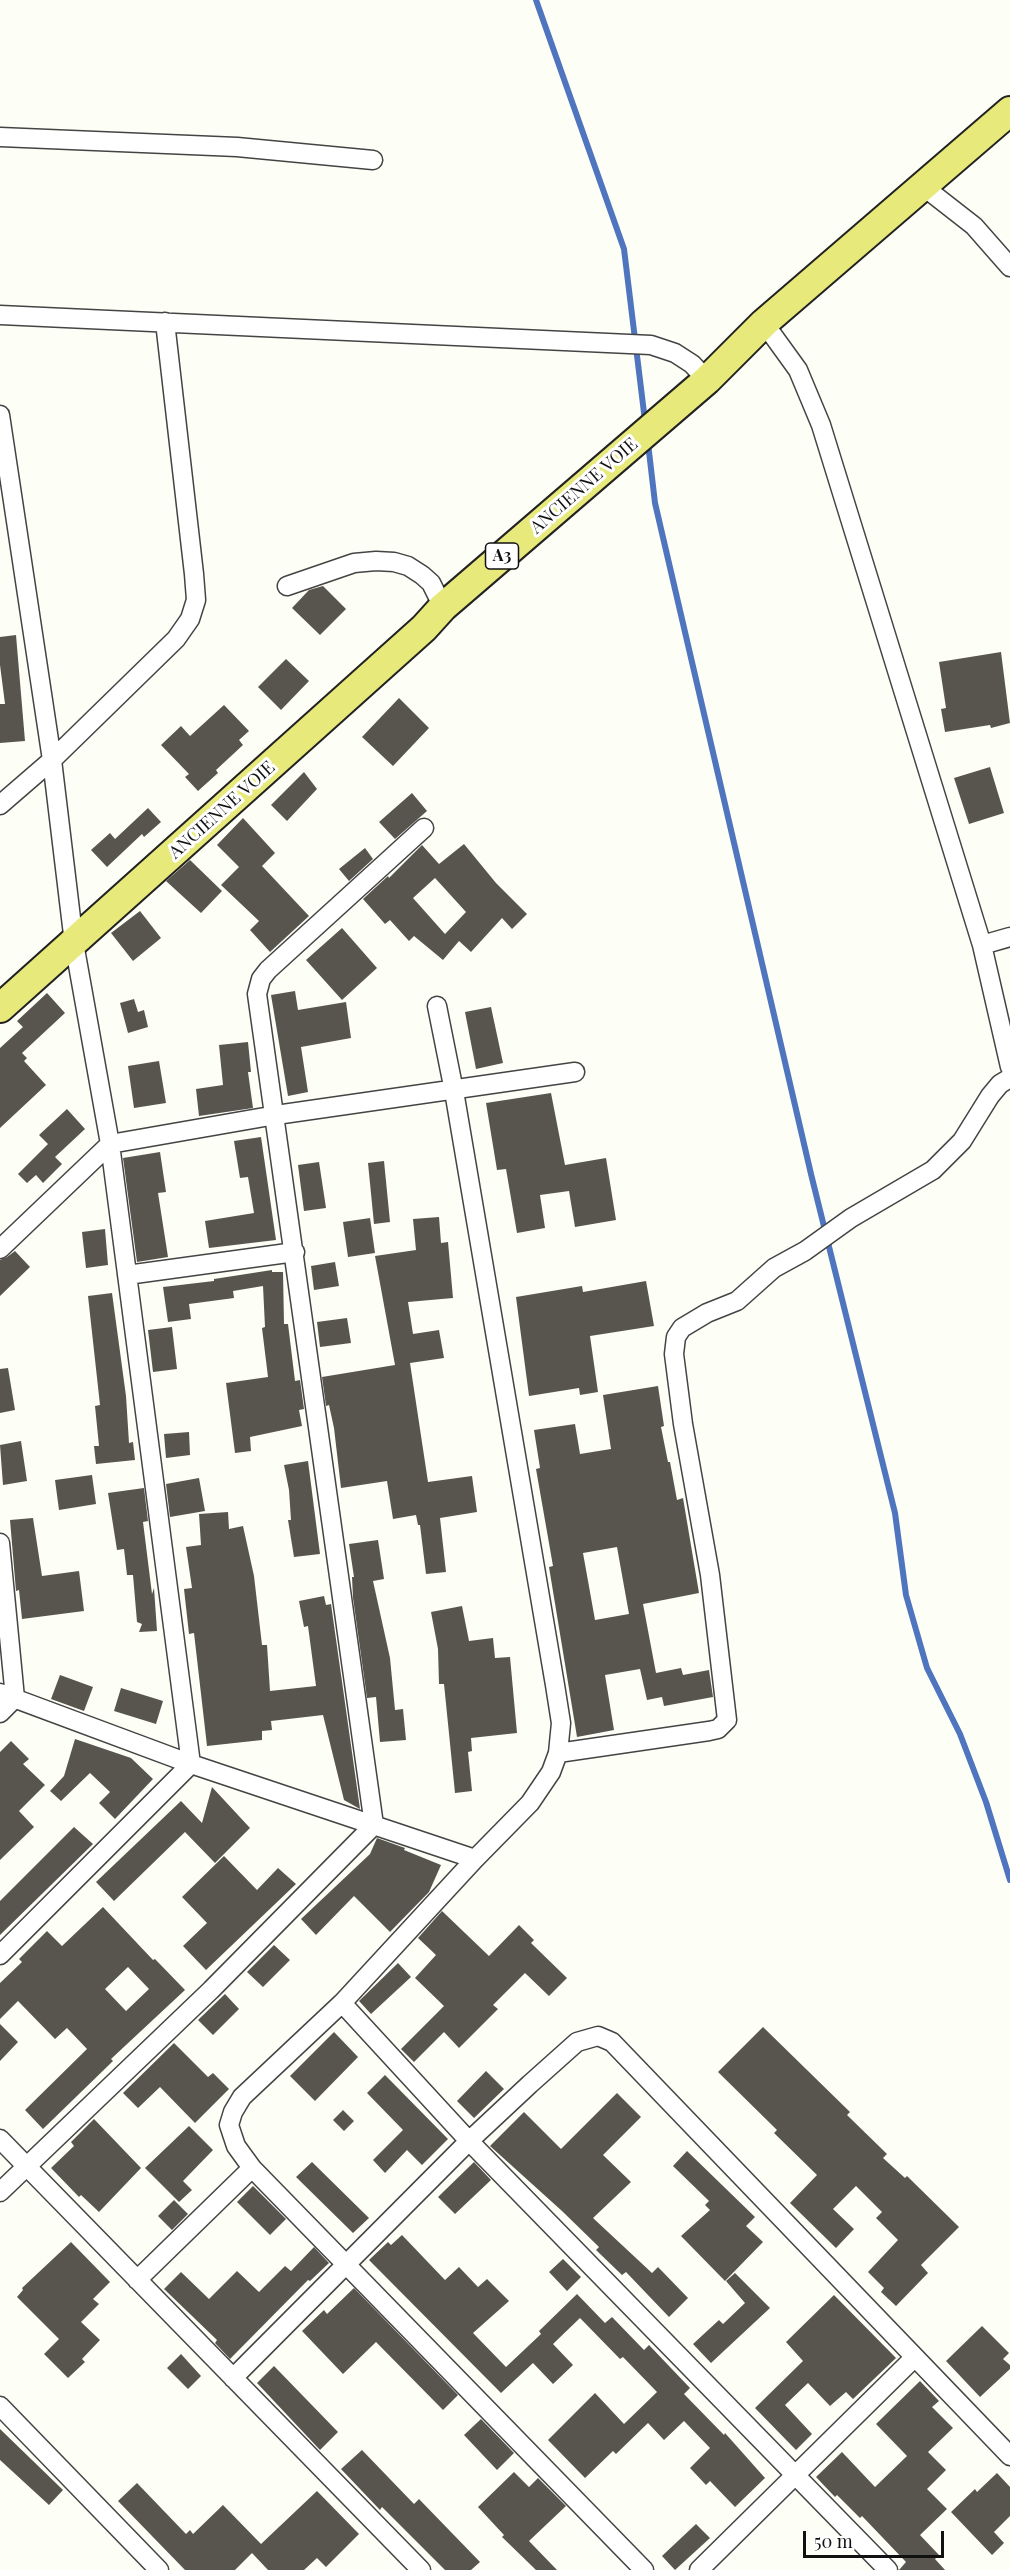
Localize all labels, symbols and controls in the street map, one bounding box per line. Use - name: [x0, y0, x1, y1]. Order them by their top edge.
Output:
- street label: ANCIENNE VOIE: [526, 434, 642, 538]
- road number: A3: [486, 543, 518, 569]
- street label: ANCIENNE VOIE: [165, 757, 279, 863]
- scale bar: [806, 2519, 947, 2557]
- text: 50 m: [814, 2529, 853, 2553]

